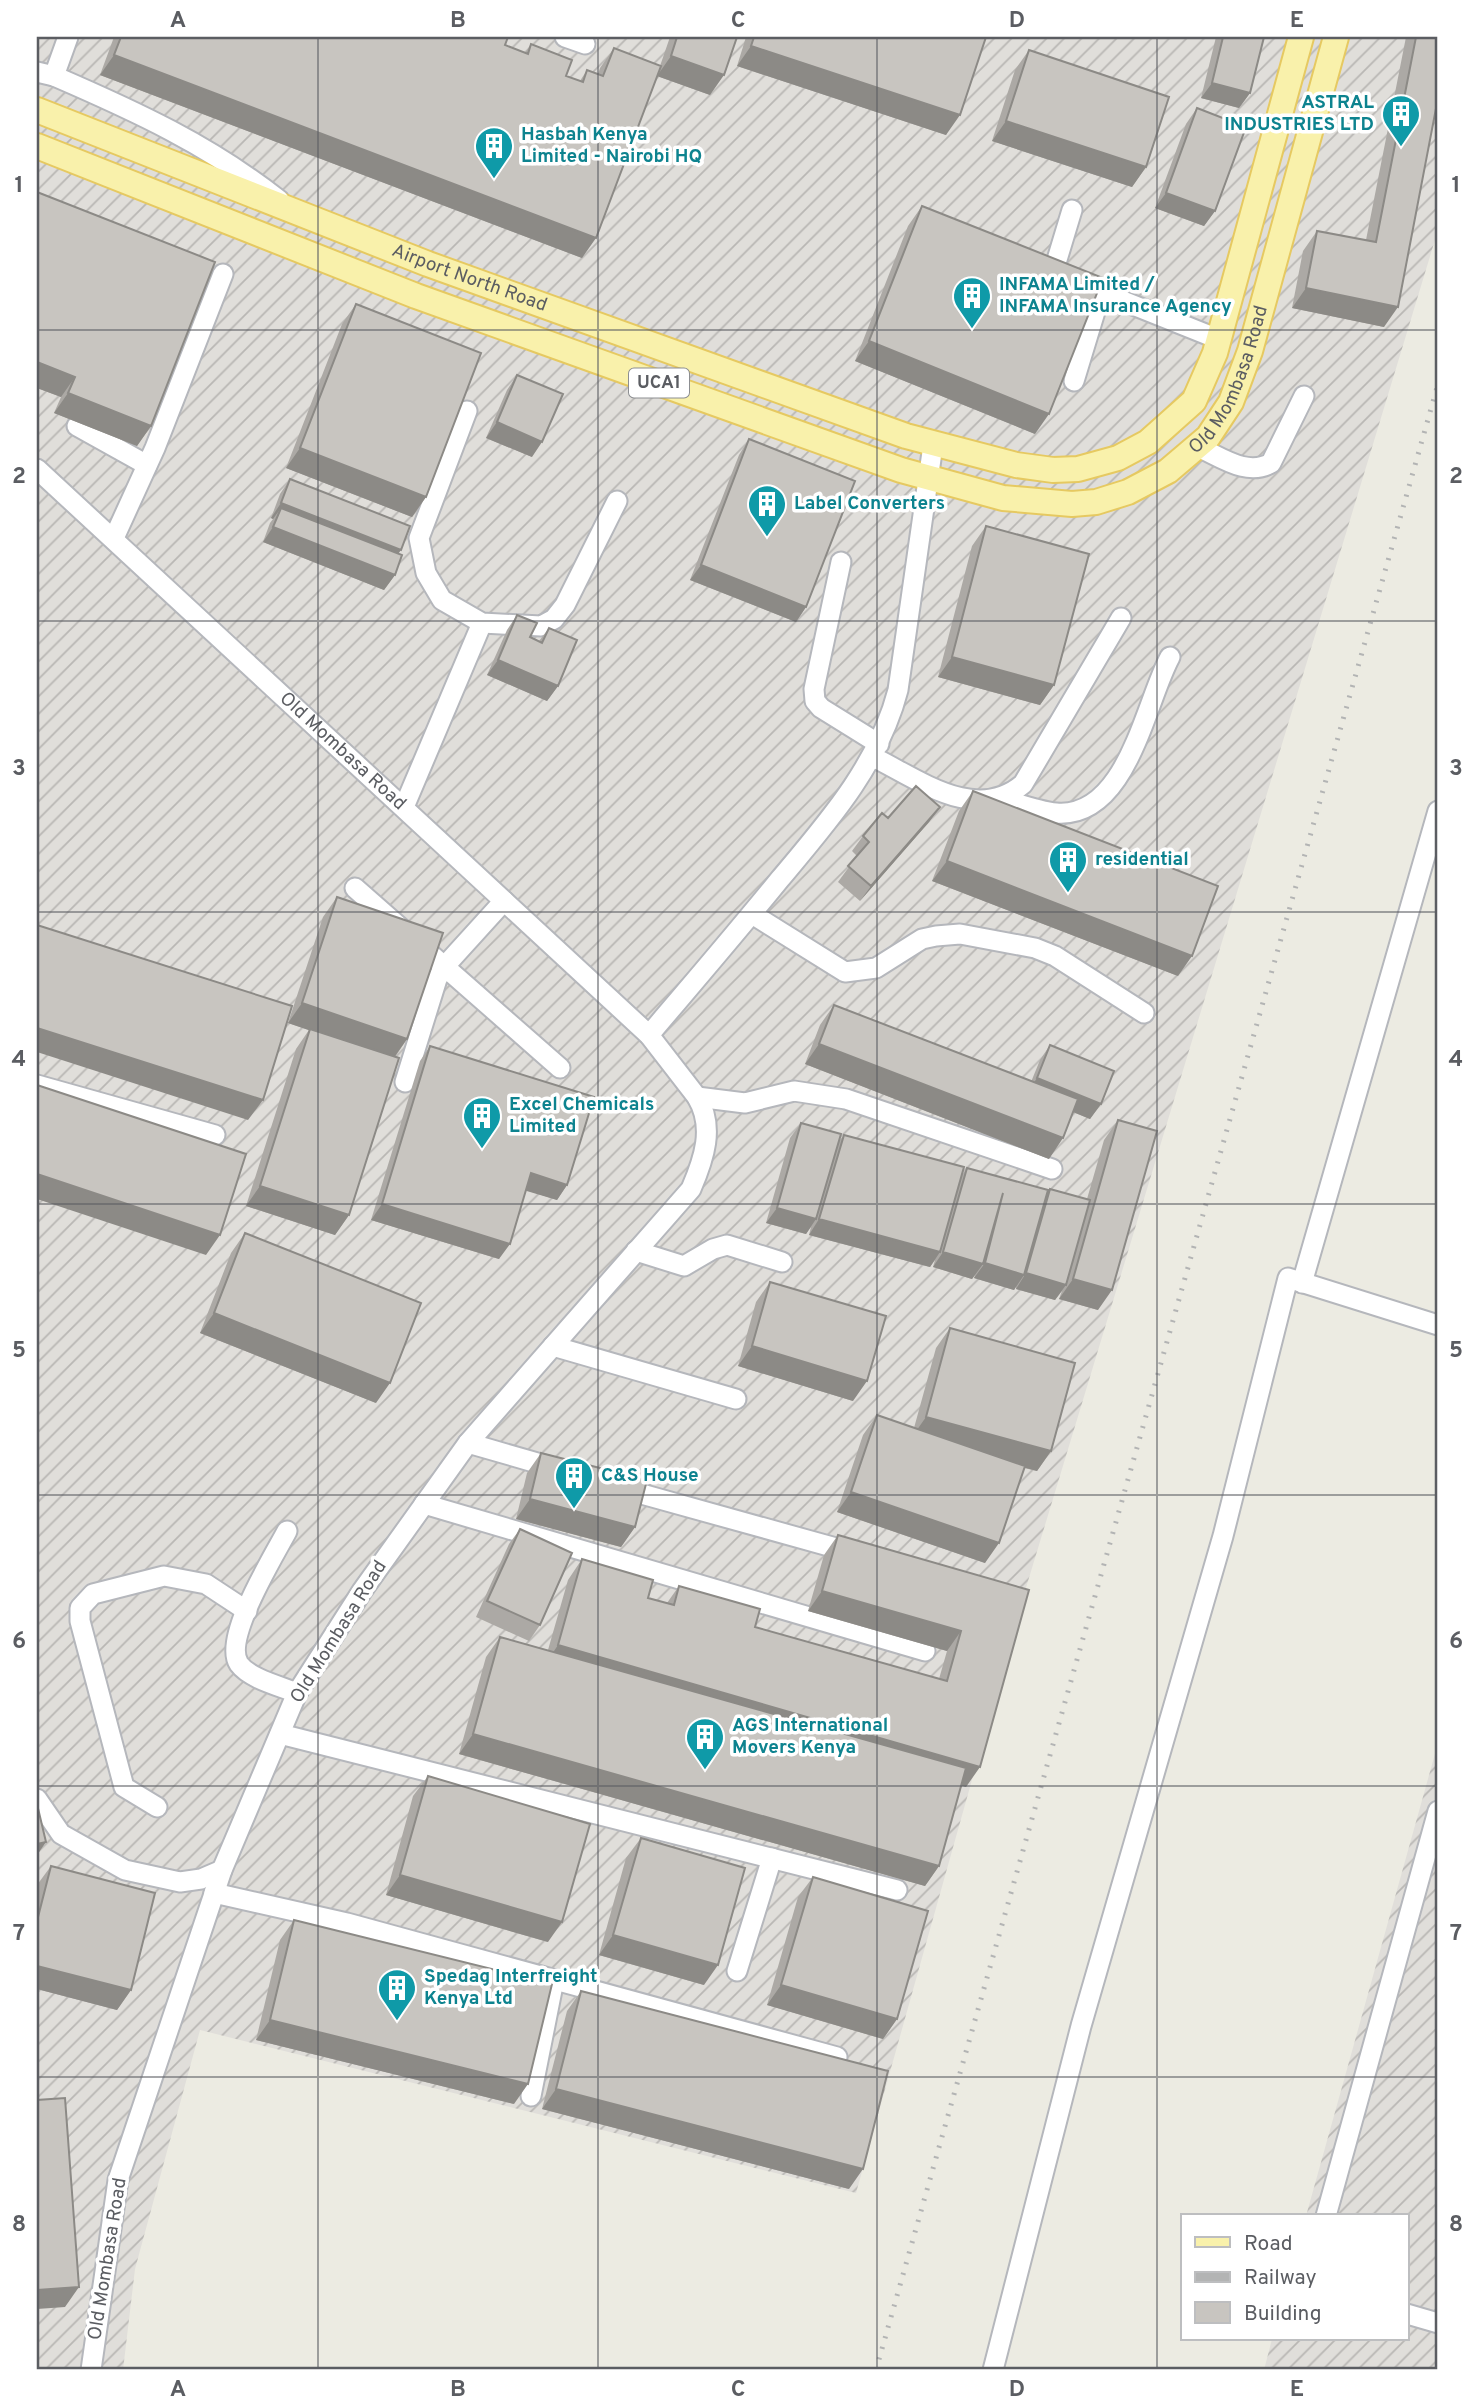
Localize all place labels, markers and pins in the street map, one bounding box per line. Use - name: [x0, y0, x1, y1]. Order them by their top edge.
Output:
- place label: ASTRAL INDUSTRIES LTD: [1224, 91, 1374, 137]
- building icon: ASTRAL INDUSTRIES LTD: [1380, 93, 1422, 148]
- place label: Hasbah Kenya Limited - Nairobi HQ: [521, 123, 702, 169]
- building icon: Hasbah Kenya Limited - Nairobi HQ: [473, 125, 515, 180]
- place label: INFAMA Limited / INFAMA Insurance Agency: [999, 273, 1232, 319]
- building icon: INFAMA Limited / INFAMA Insurance Agency: [951, 275, 993, 330]
- building icon: Label Converters: [746, 483, 788, 538]
- place label: Label Converters: [794, 492, 945, 516]
- building icon: residential: [1047, 839, 1089, 894]
- place label: residential: [1095, 848, 1189, 872]
- place label: Excel Chemicals Limited: [509, 1093, 654, 1139]
- building icon: Excel Chemicals Limited: [461, 1095, 503, 1150]
- building icon: C&S House: [553, 1455, 595, 1510]
- place label: C&S House: [601, 1464, 699, 1488]
- place label: AGS International Movers Kenya: [732, 1714, 888, 1760]
- building icon: AGS International Movers Kenya: [684, 1716, 726, 1771]
- place label: Spedag Interfreight Kenya Ltd: [424, 1965, 597, 2011]
- building icon: Spedag Interfreight Kenya Ltd: [376, 1967, 418, 2022]

